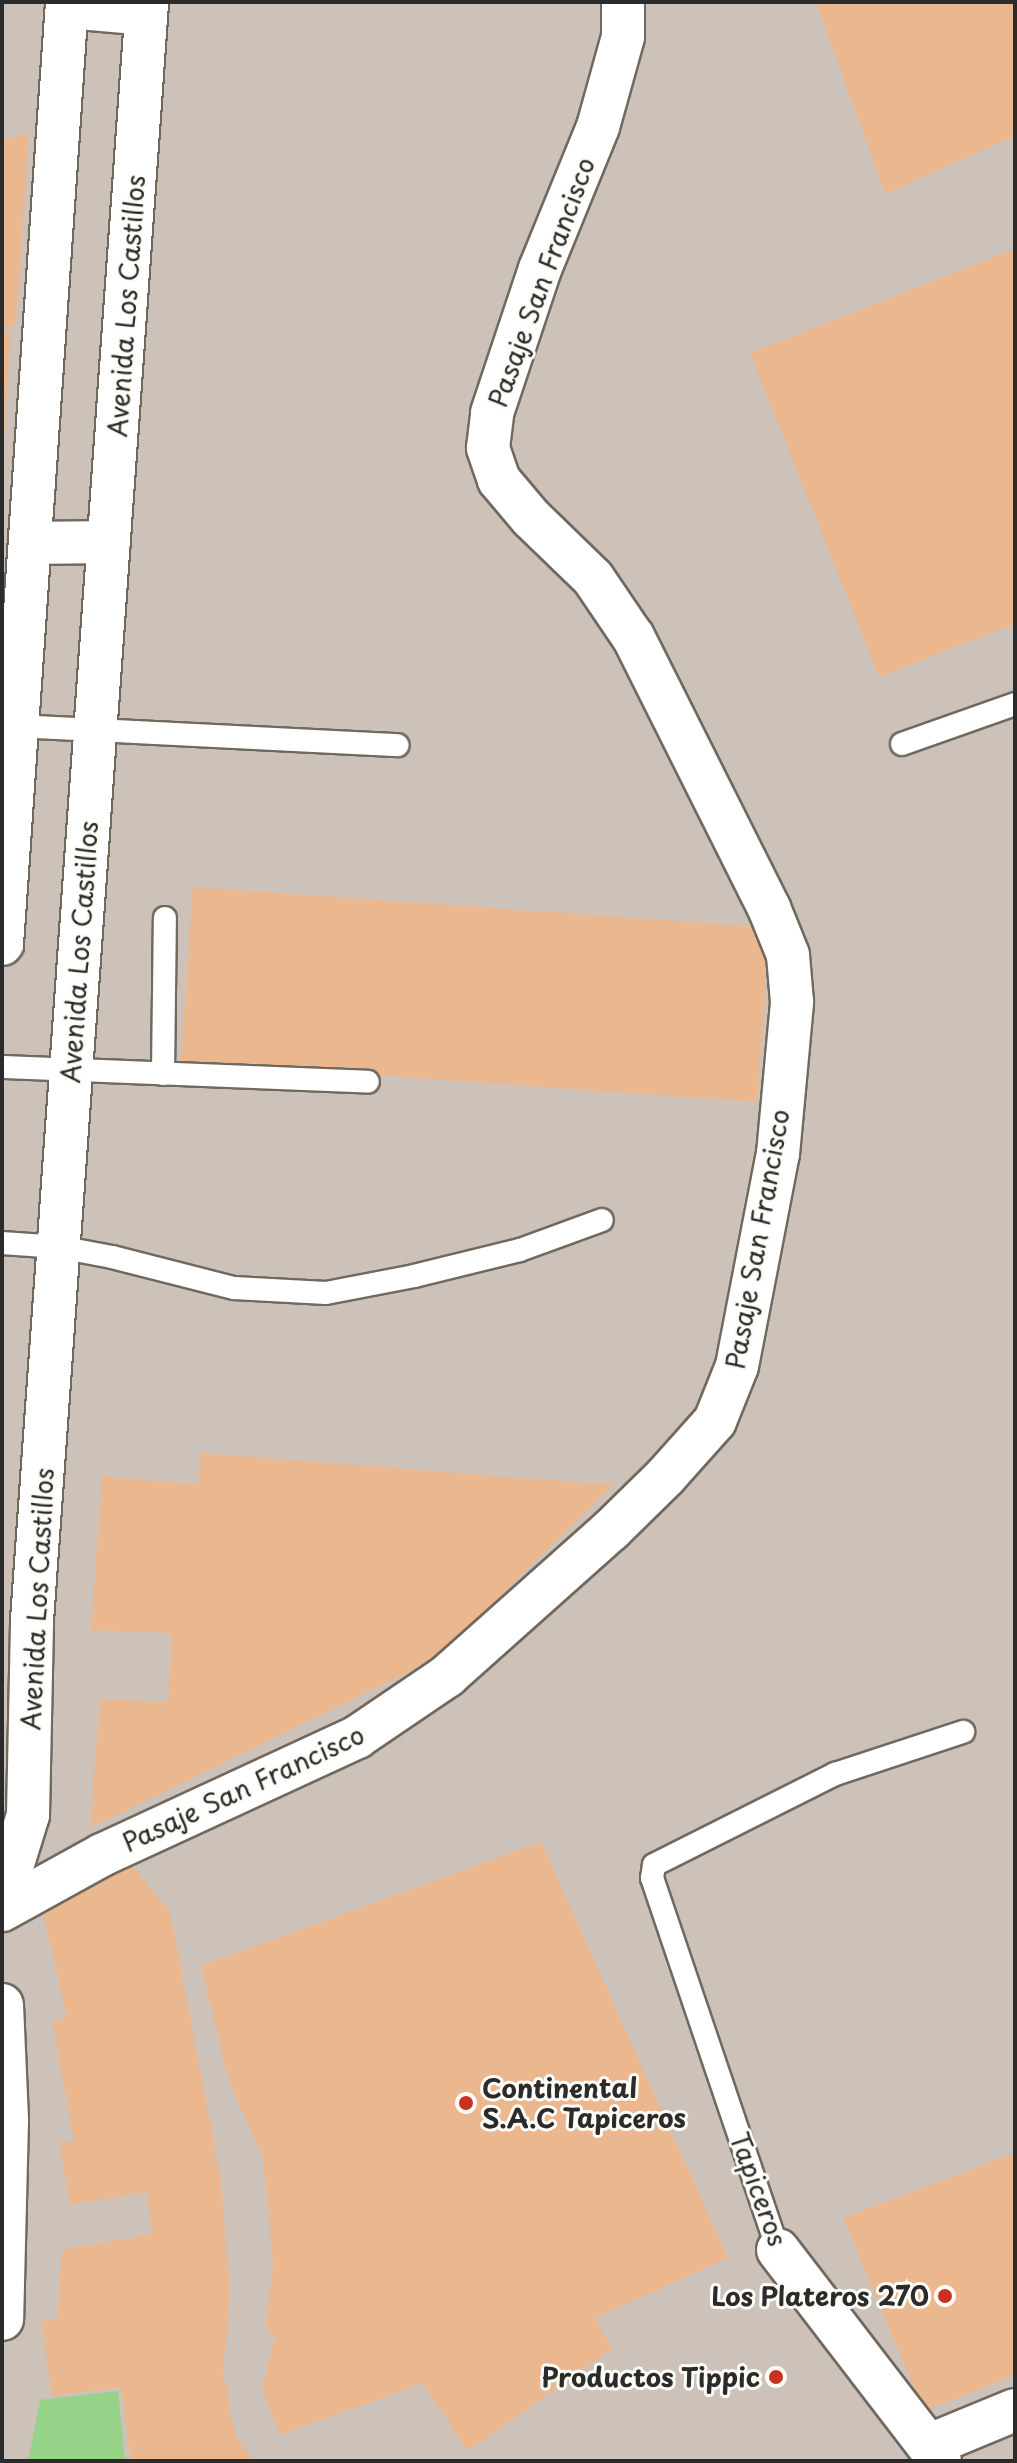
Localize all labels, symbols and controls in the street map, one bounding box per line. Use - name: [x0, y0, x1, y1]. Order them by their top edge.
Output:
- street label: Pasaje San Francisco: [481, 153, 601, 411]
- street label: Avenida Los Castillos: [101, 173, 151, 439]
- street label: Avenida Los Castillos: [54, 819, 104, 1085]
- street label: Pasaje San Francisco: [719, 1106, 795, 1372]
- street label: Avenida Los Castillos: [15, 1466, 59, 1732]
- street label: Pasaje San Francisco: [117, 1718, 369, 1858]
- place label: Continental S.A.C Tapiceros: [482, 2072, 687, 2134]
- marker: Continental S.A.C Tapiceros: [457, 2094, 475, 2112]
- street label: Tapiceros: [724, 2128, 794, 2250]
- place label: Los Plateros 270: [709, 2280, 929, 2312]
- marker: Los Plateros 270: [936, 2287, 954, 2305]
- place label: Productos Tippic: [540, 2361, 760, 2393]
- marker: Productos Tippic: [767, 2368, 785, 2386]

